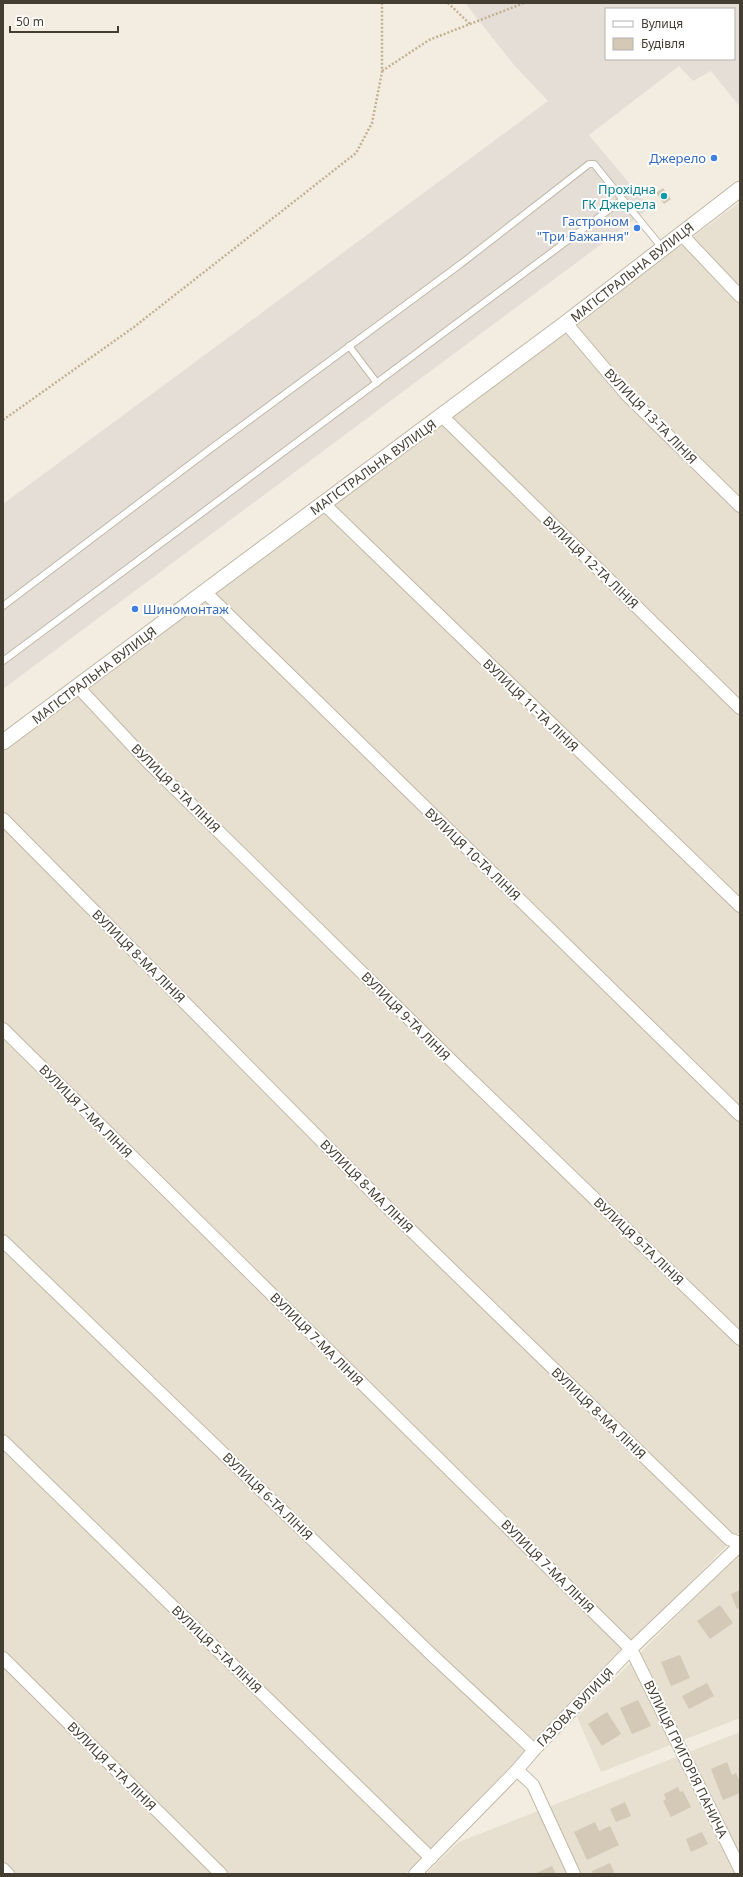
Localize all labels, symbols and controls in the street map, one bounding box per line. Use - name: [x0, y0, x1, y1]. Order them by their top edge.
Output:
- scale bar: [10, 8, 118, 34]
- legend: [605, 8, 735, 60]
- text: 50 m: [16, 13, 44, 30]
- text: Вулиця: [641, 15, 683, 32]
- text: Будівля: [641, 35, 685, 52]
- place label: Джерело: [649, 149, 706, 167]
- marker: Джерело: [709, 153, 719, 163]
- place label: Прохідна ГК Джерела: [582, 180, 656, 213]
- marker: Прохідна ГК Джерела: [659, 191, 669, 201]
- place label: Гастроном "Три Бажання": [537, 212, 629, 245]
- street label: МАГІСТРАЛЬНА ВУЛИЦЯ: [567, 218, 697, 326]
- marker: Гастроном "Три Бажання": [632, 223, 642, 233]
- street label: ВУЛИЦЯ 13-ТА ЛІНІЯ: [601, 364, 701, 468]
- street label: МАГІСТРАЛЬНА ВУЛИЦЯ: [306, 415, 440, 519]
- street label: ВУЛИЦЯ 12-ТА ЛІНІЯ: [539, 512, 643, 612]
- place label: Шиномонтаж: [143, 600, 229, 618]
- marker: Шиномонтаж: [130, 604, 140, 614]
- street label: МАГІСТРАЛЬНА ВУЛИЦЯ: [28, 622, 160, 728]
- street label: ВУЛИЦЯ 11-ТА ЛІНІЯ: [479, 655, 583, 755]
- street label: ВУЛИЦЯ 9-ТА ЛІНІЯ: [128, 740, 224, 836]
- street label: ВУЛИЦЯ 10-ТА ЛІНІЯ: [421, 804, 525, 904]
- street label: ВУЛИЦЯ 8-МА ЛІНІЯ: [88, 905, 190, 1007]
- street label: ВУЛИЦЯ 9-ТА ЛІНІЯ: [358, 968, 454, 1064]
- street label: ВУЛИЦЯ 7-МА ЛІНІЯ: [35, 1060, 137, 1162]
- street label: ВУЛИЦЯ 8-МА ЛІНІЯ: [316, 1135, 418, 1237]
- street label: ВУЛИЦЯ 9-ТА ЛІНІЯ: [590, 1193, 688, 1289]
- street label: ВУЛИЦЯ 7-МА ЛІНІЯ: [266, 1288, 368, 1390]
- street label: ВУЛИЦЯ 8-МА ЛІНІЯ: [548, 1363, 650, 1463]
- street label: ВУЛИЦЯ 6-ТА ЛІНІЯ: [219, 1448, 317, 1544]
- street label: ВУЛИЦЯ 7-МА ЛІНІЯ: [497, 1515, 599, 1617]
- street label: ВУЛИЦЯ 5-ТА ЛІНІЯ: [168, 1601, 266, 1697]
- street label: ГАЗОВА ВУЛИЦЯ: [533, 1663, 617, 1751]
- street label: ВУЛИЦЯ ГРИГОРІЯ ПАНИЧА: [640, 1677, 732, 1842]
- street label: ВУЛИЦЯ 4-ТА ЛІНІЯ: [64, 1718, 160, 1814]

